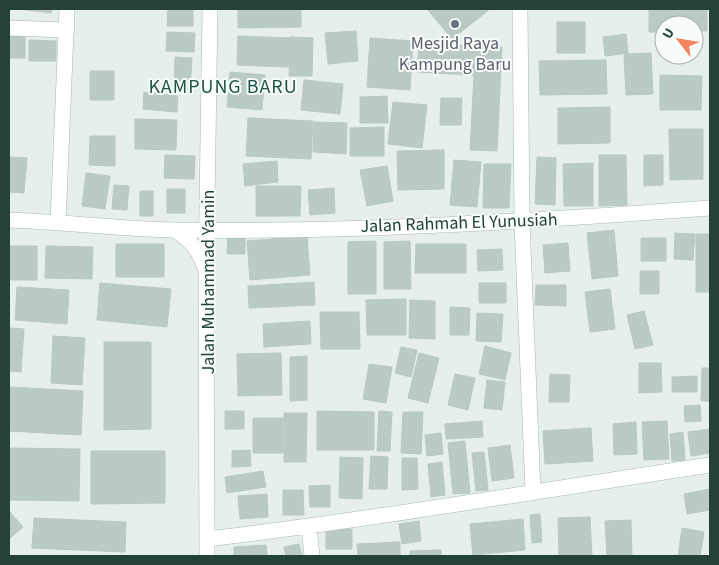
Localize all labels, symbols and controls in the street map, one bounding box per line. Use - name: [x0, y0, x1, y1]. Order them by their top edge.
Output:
- north arrow: [654, 15, 704, 65]
- marker: Mesjid Raya Kampung Baru: [449, 18, 461, 30]
- text: U: [658, 25, 680, 43]
- place label: Mesjid Raya Kampung Baru: [399, 31, 511, 77]
- district label: KAMPUNG BARU: [148, 73, 298, 101]
- street label: Jalan Muhammad Yamin: [196, 190, 221, 374]
- street label: Jalan Rahmah El Yunusiah: [360, 207, 558, 239]

